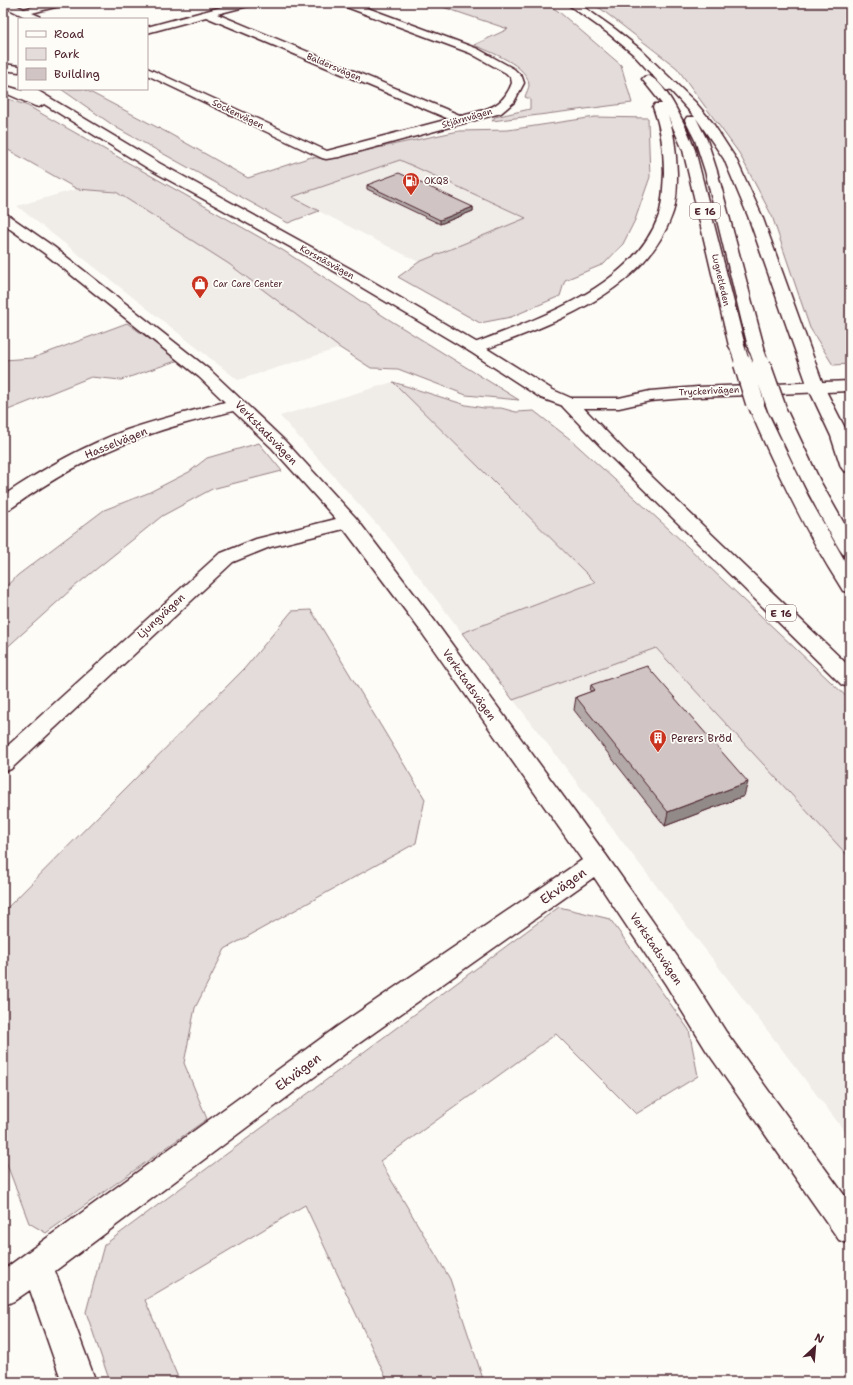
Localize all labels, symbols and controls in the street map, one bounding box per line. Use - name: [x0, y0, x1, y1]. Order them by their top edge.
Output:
- legend: [18, 18, 148, 90]
- text: Road: [54, 26, 85, 42]
- text: Park: [54, 46, 80, 62]
- street label: Baldersvägen: [305, 50, 364, 84]
- text: Building: [54, 66, 100, 82]
- street label: Sockenvägen: [210, 96, 266, 132]
- street label: Stjärnvägen: [440, 105, 494, 131]
- fuel station icon: OKQ8: [401, 171, 421, 196]
- place label: OKQ8: [424, 175, 449, 187]
- road number: E 16: [690, 203, 720, 219]
- street label: Korsnäsvägen: [298, 242, 357, 282]
- street label: Lugnetleden: [709, 253, 733, 308]
- shop icon: Car Care Center: [190, 274, 210, 299]
- place label: Car Care Center: [213, 278, 283, 290]
- street label: Tryckerivägen: [678, 383, 740, 399]
- street label: Verkstadsvägen: [231, 398, 301, 469]
- street label: Hasselvägen: [82, 424, 150, 462]
- street label: Ljungvägen: [134, 590, 188, 642]
- road number: E 16: [766, 605, 796, 621]
- street label: Verkstadsvägen: [439, 646, 499, 724]
- building icon: Perers Bröd: [648, 728, 668, 753]
- place label: Perers Bröd: [671, 731, 732, 746]
- street label: Ekvägen: [536, 864, 590, 908]
- street label: Verkstadsvägen: [626, 910, 686, 988]
- street label: Ekvägen: [272, 1049, 324, 1095]
- north arrow: [795, 1327, 835, 1367]
- text: N: [812, 1330, 827, 1347]

